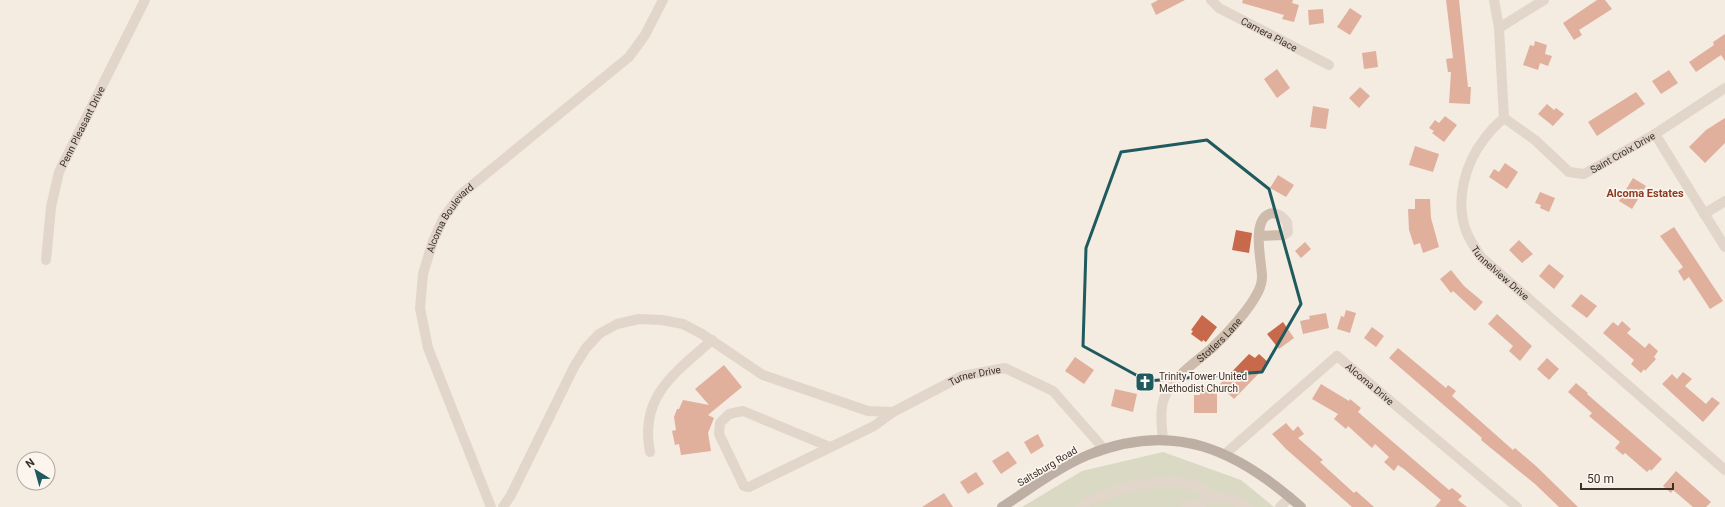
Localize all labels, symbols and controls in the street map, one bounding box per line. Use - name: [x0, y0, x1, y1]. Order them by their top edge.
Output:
- street label: Camera Place: [1239, 15, 1299, 54]
- street label: Penn Pleasant Drive: [57, 84, 107, 169]
- street label: Saint Croix Drive: [1588, 130, 1657, 175]
- street label: Alcoma Boulevard: [425, 181, 476, 254]
- district label: Alcoma Estates: [1606, 187, 1684, 200]
- street label: Tunnelview Drive: [1469, 244, 1531, 303]
- street label: Stotlers Lane: [1195, 316, 1244, 364]
- street label: Alcoma Drive: [1344, 361, 1396, 407]
- street label: Turner Drive: [947, 364, 1002, 388]
- church icon: Trinity Tower United Methodist Church: [1134, 371, 1156, 393]
- place label: Trinity Tower United Methodist Church: [1159, 371, 1247, 394]
- street label: Saltsburg Road: [1015, 444, 1079, 489]
- north arrow: [16, 451, 56, 491]
- text: N: [23, 456, 37, 471]
- scale bar: [1581, 465, 1673, 491]
- text: 50 m: [1587, 472, 1614, 486]

